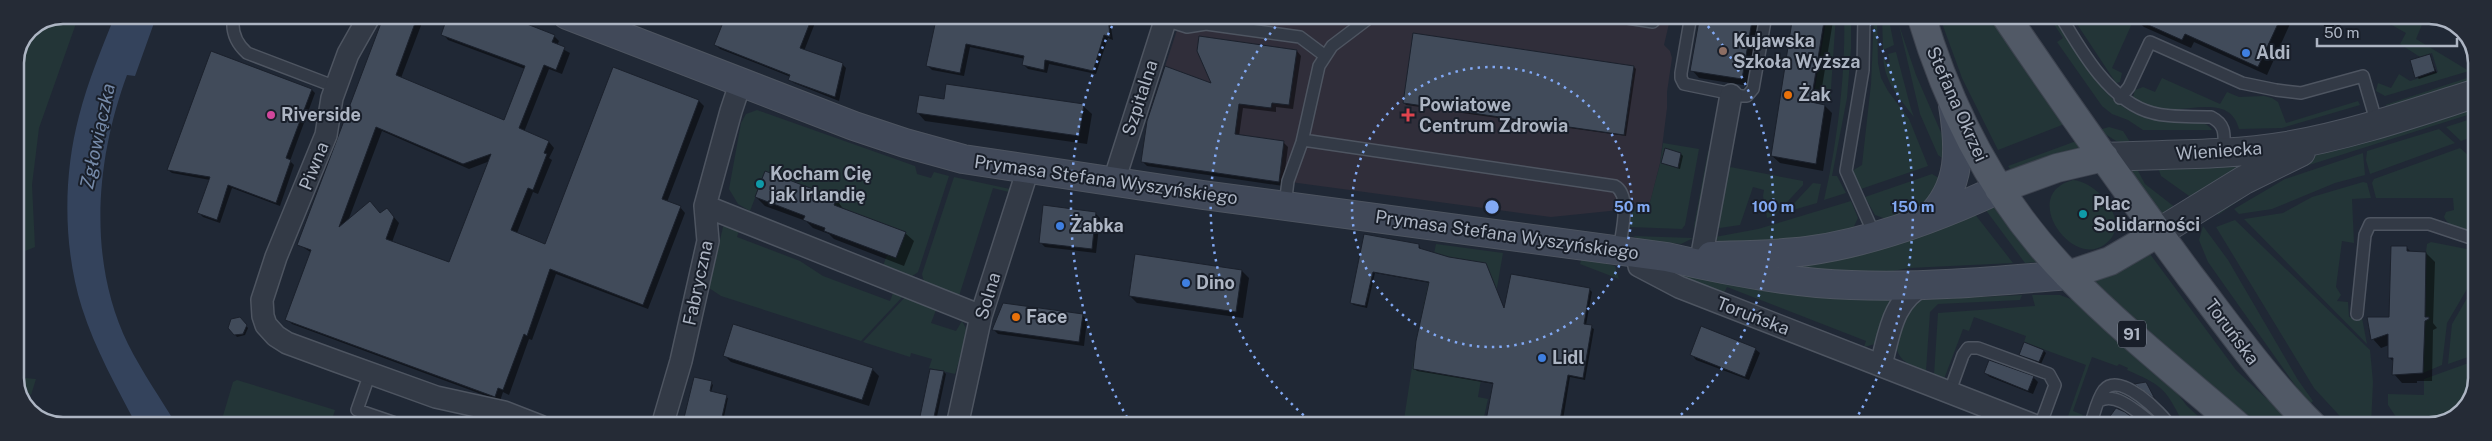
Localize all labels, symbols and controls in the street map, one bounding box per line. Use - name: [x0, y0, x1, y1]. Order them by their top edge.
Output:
- scale bar: [2317, 15, 2457, 47]
- text: 50 m: [2324, 24, 2359, 41]
- place label: Kujawska Szkoła Wyższa: [1733, 30, 1860, 72]
- place label: Aldi: [2256, 42, 2290, 63]
- street label: Stefana Okrzei: [1923, 43, 1992, 165]
- marker: Kujawska Szkoła Wyższa: [1717, 45, 1729, 57]
- marker: Aldi: [2240, 47, 2252, 59]
- street label: Szpitalna: [1117, 57, 1162, 138]
- water label: Zgłowiączka: [75, 81, 119, 191]
- place label: Żak: [1798, 83, 1831, 105]
- marker: Żak: [1782, 89, 1794, 101]
- place label: Powiatowe Centrum Zdrowia: [1419, 94, 1568, 136]
- place label: Riverside: [281, 104, 361, 125]
- marker: Powiatowe Centrum Zdrowia: [1401, 108, 1415, 122]
- marker: Riverside: [265, 109, 277, 121]
- street label: Wieniecka: [2175, 137, 2263, 164]
- street label: Piwna: [294, 139, 333, 193]
- street label: Prymasa Stefana Wyszyńskiego: [973, 151, 1239, 208]
- place label: Kocham Cię jak Irlandię: [769, 163, 872, 205]
- marker: Kocham Cię jak Irlandię: [754, 178, 766, 190]
- place label: Plac Solidarności: [2093, 193, 2200, 235]
- centre of rings: [1483, 198, 1501, 216]
- text: 50 m: [1614, 198, 1650, 215]
- text: 100 m: [1752, 198, 1794, 215]
- text: 150 m: [1891, 198, 1935, 215]
- street label: Prymasa Stefana Wyszyńskiego: [1374, 206, 1640, 263]
- marker: Plac Solidarności: [2077, 208, 2089, 220]
- place label: Żabka: [1070, 214, 1124, 236]
- marker: Żabka: [1054, 220, 1066, 232]
- street label: Fabryczna: [678, 238, 717, 327]
- street label: Solna: [970, 270, 1005, 322]
- place label: Dino: [1196, 272, 1235, 293]
- marker: Dino: [1180, 277, 1192, 289]
- street label: Toruńska: [1714, 292, 1793, 339]
- street label: Toruńska: [2201, 295, 2264, 369]
- place label: Face: [1026, 306, 1067, 327]
- marker: Face: [1010, 311, 1022, 323]
- road number: 91: [2118, 320, 2146, 348]
- place label: Lidl: [1552, 347, 1584, 368]
- marker: Lidl: [1536, 352, 1548, 364]

